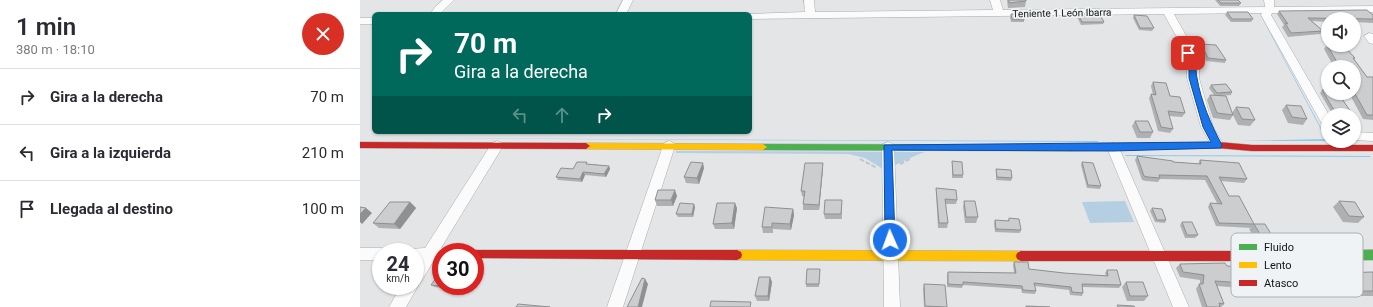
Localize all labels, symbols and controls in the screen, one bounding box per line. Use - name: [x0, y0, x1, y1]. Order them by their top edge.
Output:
- street label: Teniente 1 León Ibarra: [1012, 7, 1112, 19]
- map controls: [1321, 12, 1361, 148]
- button: sound: [1321, 12, 1361, 52]
- text: 1 min: [16, 13, 76, 41]
- button: close: [302, 13, 344, 55]
- text: 70 m: [454, 27, 517, 60]
- icon: right: [388, 28, 440, 80]
- pin: [1171, 36, 1205, 70]
- text: 380 m · 18:10: [16, 42, 95, 57]
- icon: arrive: [1177, 42, 1199, 64]
- button: search: [1321, 60, 1361, 100]
- text: Gira a la derecha: [454, 61, 588, 82]
- icon: right: [16, 86, 38, 108]
- text: Gira a la derecha: [50, 88, 163, 106]
- text: 70 m: [310, 88, 344, 106]
- icon: left: [509, 104, 531, 126]
- icon: ahead: [551, 104, 573, 126]
- icon: right: [593, 104, 615, 126]
- button: layers: [1321, 108, 1361, 148]
- icon: left: [16, 142, 38, 164]
- text: Gira a la izquierda: [50, 144, 171, 162]
- text: 210 m: [302, 144, 344, 162]
- icon: arrive: [16, 198, 38, 220]
- text: Llegada al destino: [50, 200, 173, 218]
- text: 100 m: [302, 200, 344, 218]
- position arrow: [869, 219, 911, 261]
- legend: [1231, 233, 1363, 297]
- text: Fluido: [1264, 241, 1294, 254]
- speed limit sign: 30: [432, 243, 484, 295]
- text: 24: [387, 252, 409, 276]
- text: Lento: [1264, 259, 1292, 272]
- text: km/h: [386, 273, 410, 284]
- text: Atasco: [1264, 277, 1298, 290]

